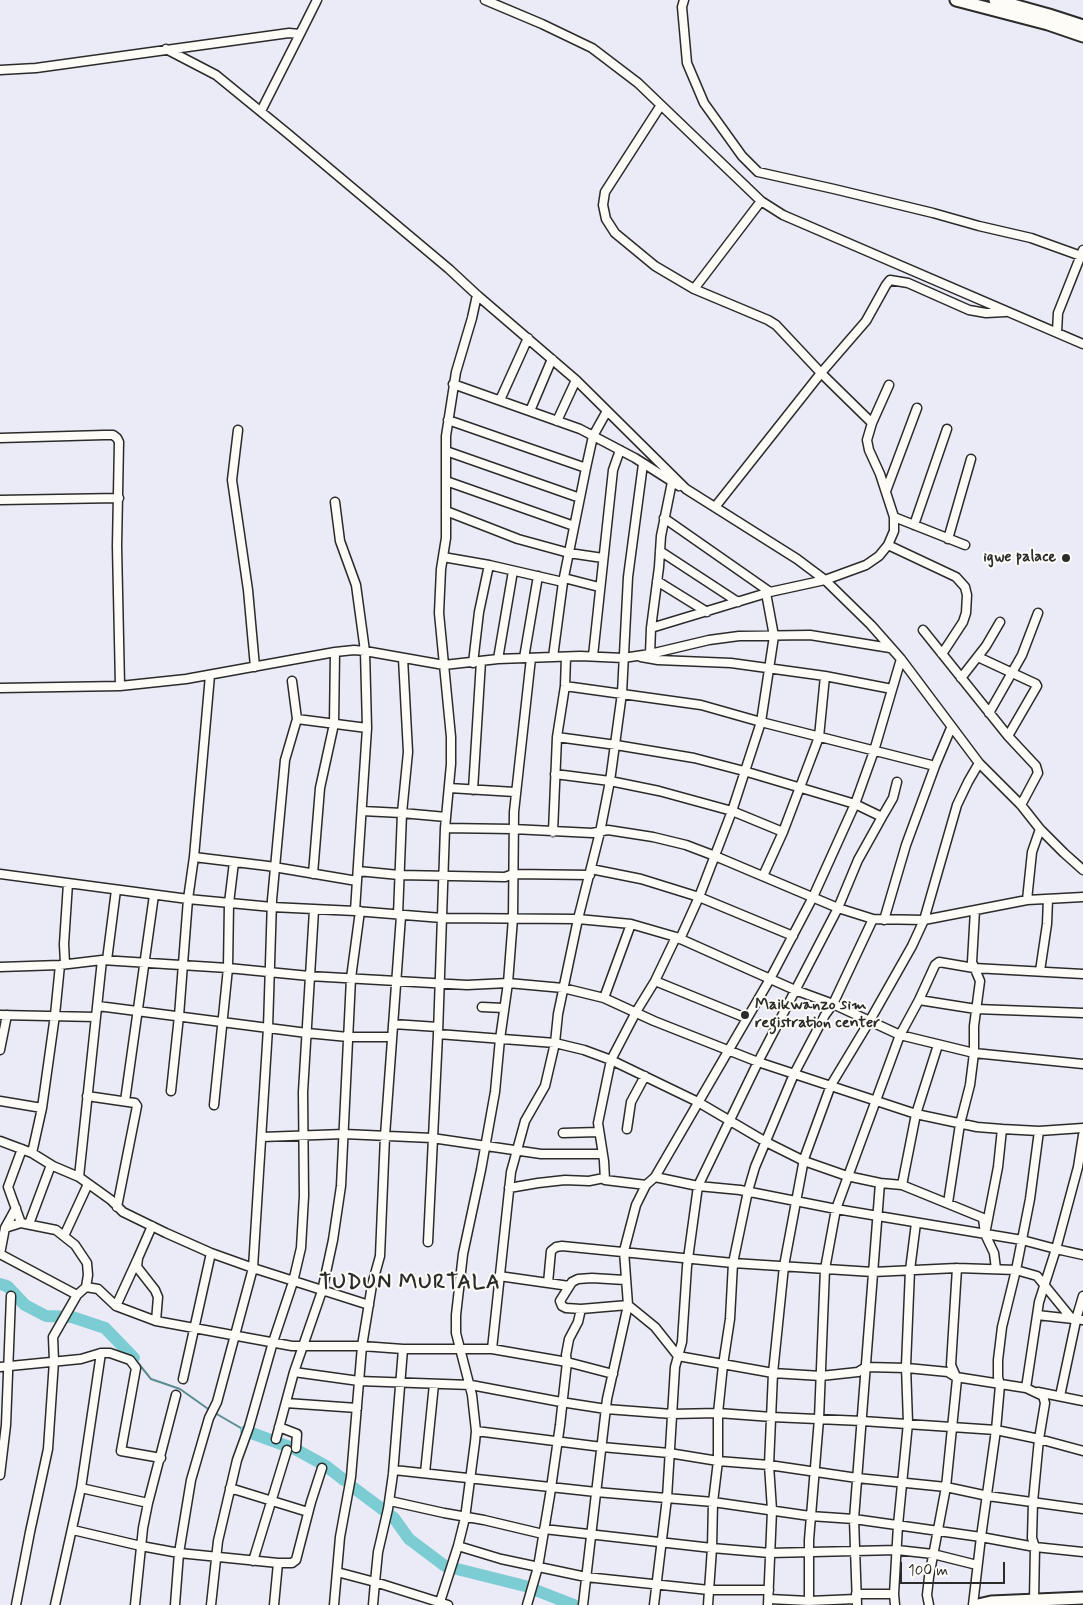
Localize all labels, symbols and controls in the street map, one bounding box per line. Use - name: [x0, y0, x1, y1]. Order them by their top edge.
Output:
- place label: igwe palace: [983, 548, 1056, 568]
- marker: igwe palace: [1060, 552, 1072, 564]
- place label: Maikwanzo sim registration center: [755, 996, 880, 1034]
- marker: Maikwanzo sim registration center: [739, 1009, 751, 1021]
- district label: TUDUN MURTALA: [318, 1271, 502, 1297]
- scale bar: [903, 1552, 1008, 1584]
- text: 100 m: [908, 1561, 948, 1581]

